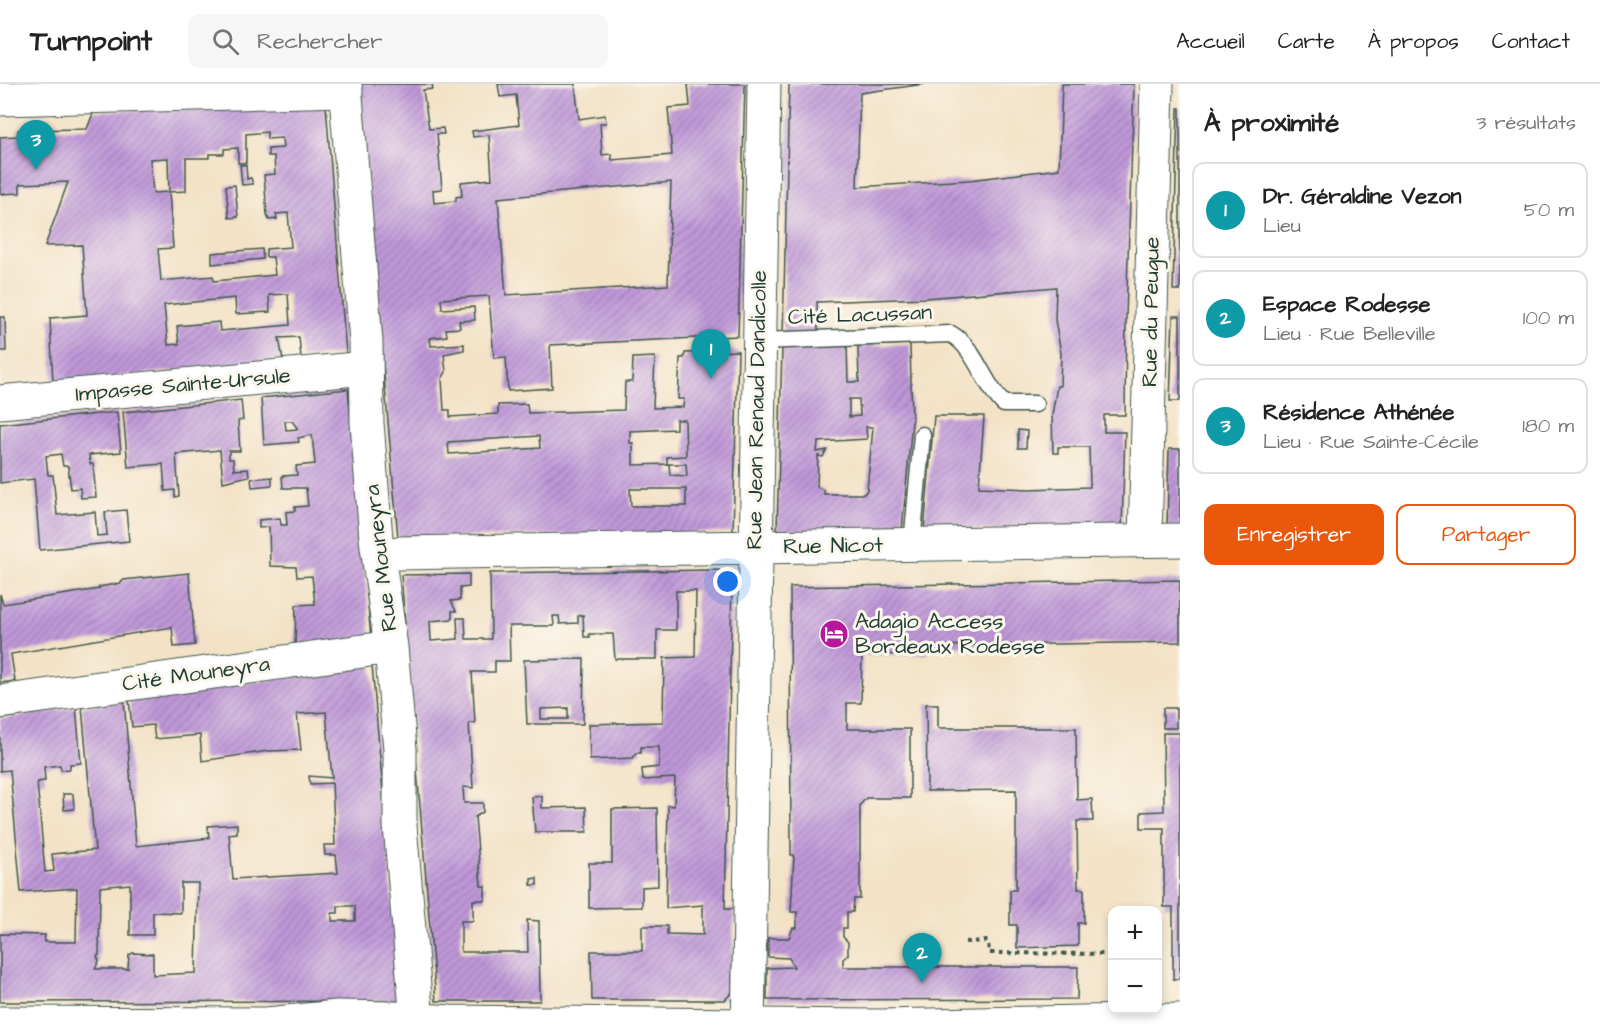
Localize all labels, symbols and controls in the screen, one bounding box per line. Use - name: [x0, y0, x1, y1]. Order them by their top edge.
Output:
- search box: [188, 14, 608, 68]
- text: Turnpoint: [30, 22, 152, 61]
- icon: search: [209, 25, 242, 58]
- text: Rechercher: [257, 26, 382, 57]
- text: Accueil: [1176, 27, 1245, 56]
- text: Carte: [1278, 27, 1335, 56]
- text: À propos: [1368, 27, 1459, 56]
- text: Contact: [1492, 27, 1570, 56]
- text: À proximité: [1204, 105, 1339, 141]
- text: 3 résultats: [1476, 109, 1576, 137]
- pin: 3: [16, 120, 56, 170]
- text: Dr. Géraldine Vezon: [1263, 181, 1462, 212]
- text: 1: [1224, 196, 1227, 224]
- text: 50 m: [1524, 196, 1574, 224]
- text: Lieu: [1263, 212, 1301, 240]
- street label: Rue du Peugue: [1134, 236, 1169, 387]
- street label: Rue Jean Renaud Dandicolle: [739, 270, 775, 550]
- text: Espace Rodesse: [1263, 289, 1430, 320]
- street label: Cité Lacussan: [787, 297, 933, 333]
- text: 2: [1220, 304, 1231, 332]
- text: 100 m: [1523, 304, 1574, 332]
- text: Lieu · Rue Belleville: [1263, 320, 1436, 348]
- pin: 1: [692, 330, 730, 379]
- street label: Impasse Sainte-Ursule: [74, 360, 292, 410]
- text: Résidence Athénée: [1263, 397, 1454, 428]
- text: 3: [1220, 412, 1231, 440]
- text: 180 m: [1522, 412, 1574, 440]
- text: Lieu · Rue Sainte-Cécile: [1263, 428, 1479, 456]
- street label: Rue Mouneyra: [357, 483, 406, 633]
- button: Enregistrer: [1204, 504, 1384, 565]
- button: Partager: [1396, 504, 1576, 565]
- street label: Rue Nicot: [783, 530, 883, 562]
- your location: [713, 567, 742, 596]
- place label: Adagio Access Bordeaux Rodesse: [855, 606, 1045, 662]
- hotel icon: Adagio Access Bordeaux Rodesse: [818, 618, 850, 650]
- street label: Cité Mouneyra: [120, 648, 272, 701]
- map controls: [1108, 906, 1162, 1014]
- button: +: [1108, 906, 1162, 960]
- pin: 2: [902, 934, 942, 983]
- button: −: [1108, 960, 1162, 1014]

